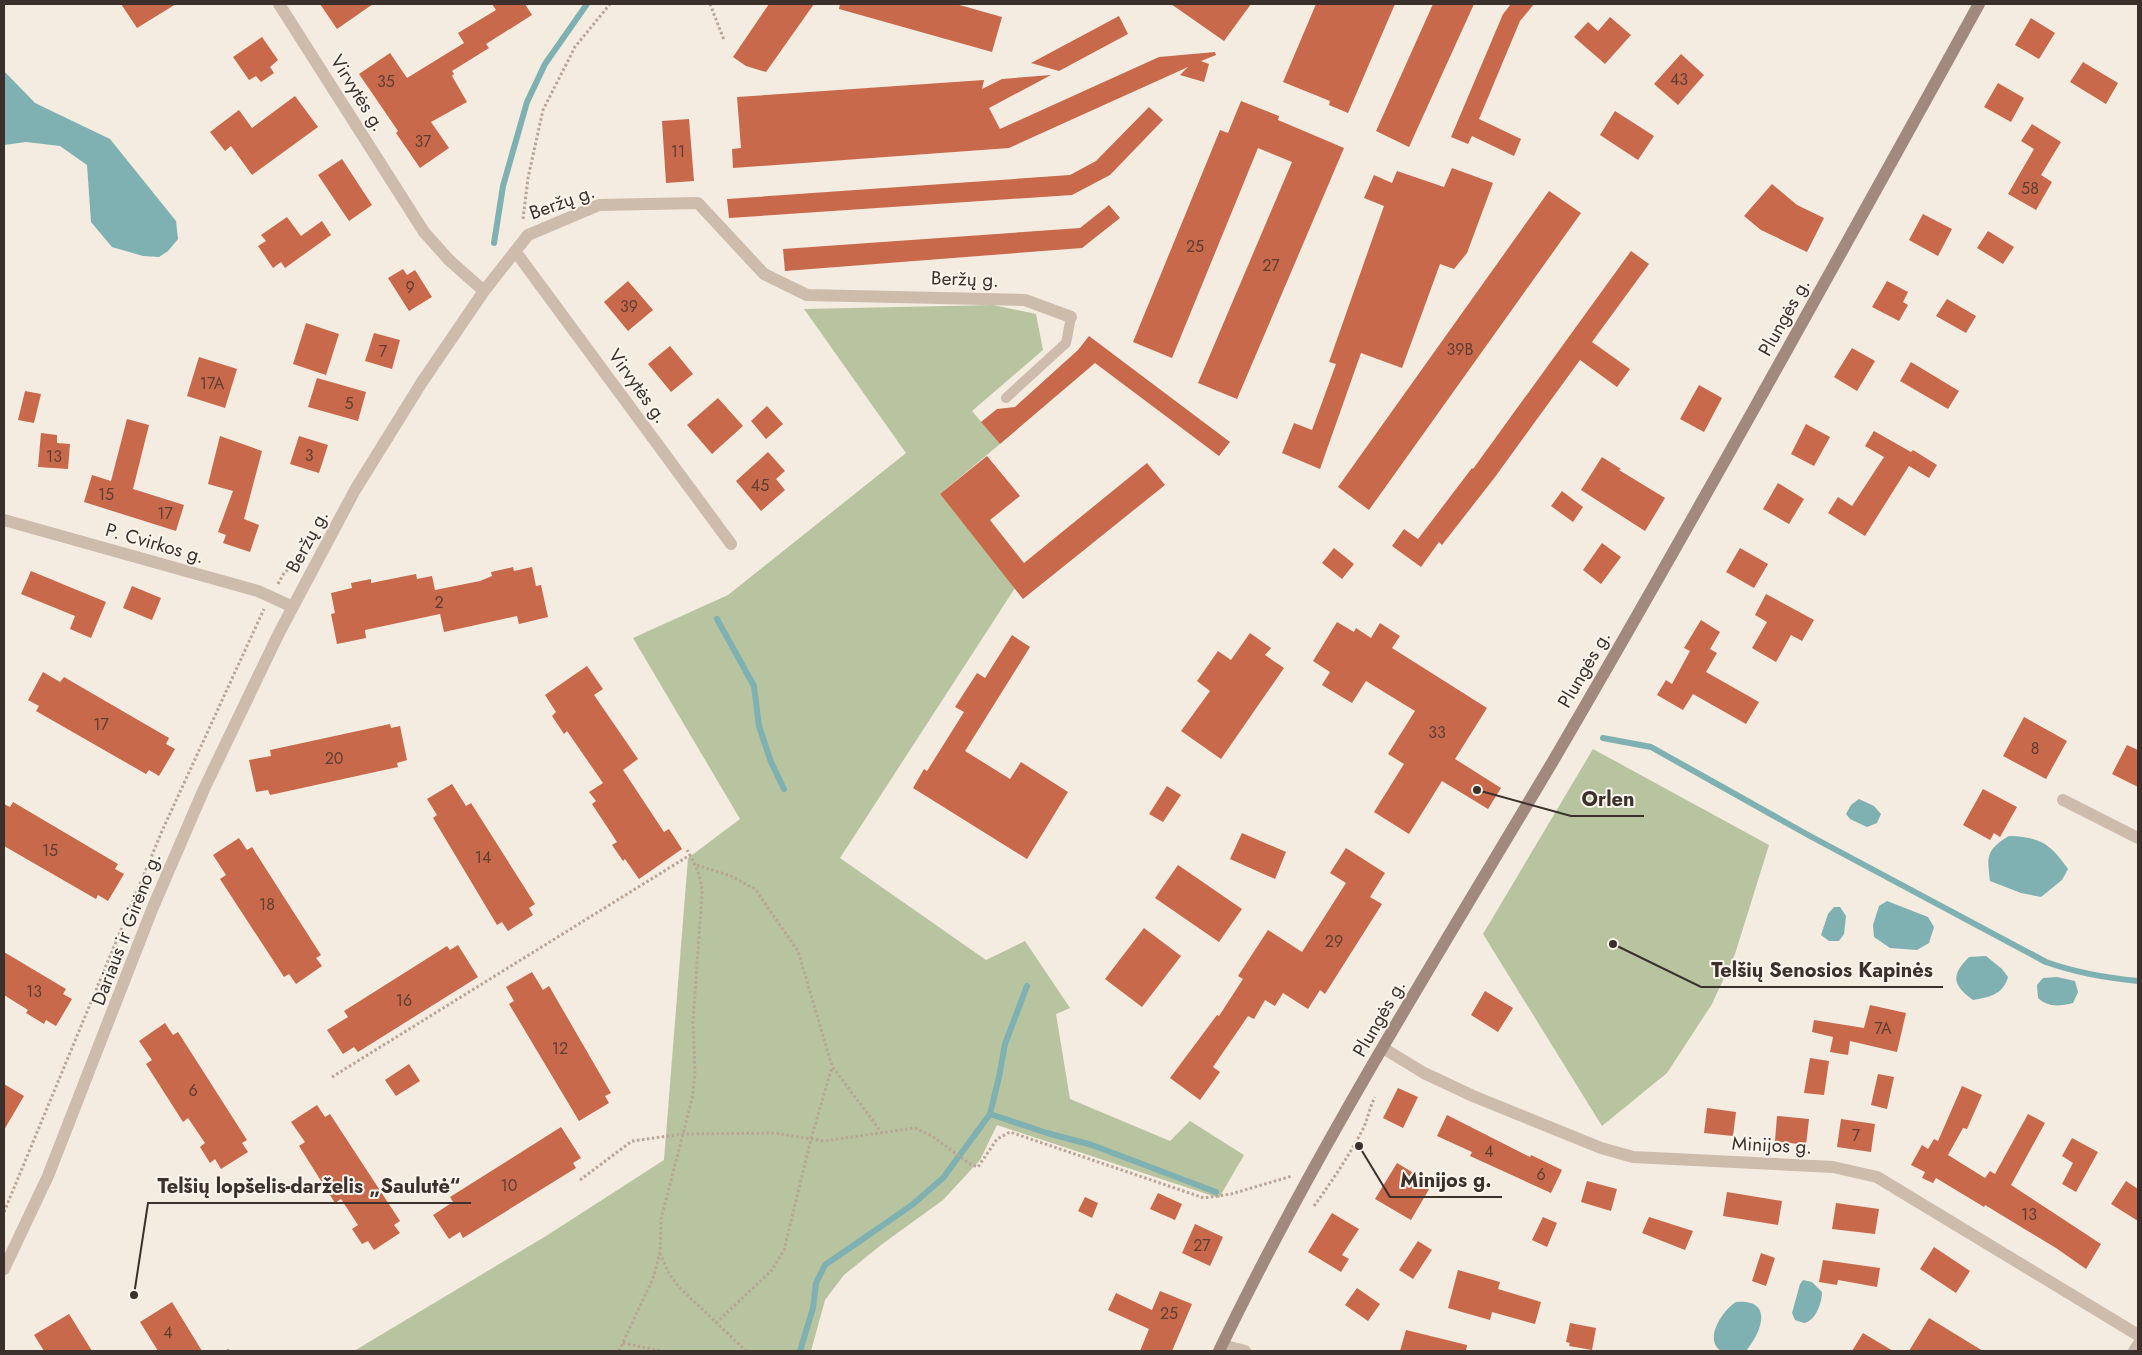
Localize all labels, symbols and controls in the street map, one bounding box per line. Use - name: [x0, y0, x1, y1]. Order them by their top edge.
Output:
- street label: Virvytės g.: [324, 49, 392, 137]
- house number: 43: [1670, 68, 1688, 91]
- house number: 35: [377, 70, 395, 93]
- house number: 37: [415, 130, 432, 153]
- house number: 11: [671, 140, 685, 163]
- house number: 58: [2021, 177, 2039, 200]
- street label: Beržų g.: [525, 178, 599, 226]
- house number: 25: [1186, 235, 1204, 258]
- house number: 27: [1262, 254, 1280, 277]
- street label: Beržų g.: [931, 264, 999, 294]
- street label: Plungės g.: [1752, 273, 1816, 361]
- house number: 9: [405, 276, 415, 299]
- house number: 39: [620, 295, 638, 318]
- house number: 39B: [1447, 338, 1474, 361]
- house number: 7: [379, 340, 388, 363]
- street label: Virvytės g.: [602, 343, 674, 429]
- house number: 17A: [200, 372, 225, 395]
- house number: 5: [344, 392, 354, 415]
- house number: 3: [305, 444, 314, 467]
- house number: 13: [46, 445, 62, 468]
- house number: 45: [751, 474, 769, 497]
- house number: 15: [98, 483, 114, 506]
- house number: 17: [157, 502, 173, 525]
- street label: Beržų g.: [279, 505, 335, 577]
- street label: P. Cvirkos g.: [102, 516, 208, 570]
- house number: 2: [434, 591, 444, 614]
- street label: Plungės g.: [1551, 625, 1617, 713]
- house number: 17: [93, 713, 109, 736]
- house number: 33: [1428, 721, 1446, 744]
- house number: 8: [2031, 737, 2039, 760]
- house number: 20: [325, 747, 343, 770]
- callout: Orlen: [1571, 781, 1644, 816]
- text: Orlen: [1582, 785, 1635, 814]
- house number: 15: [42, 839, 58, 862]
- house number: 14: [475, 846, 491, 869]
- street label: Dariaus ir Girėno g.: [84, 849, 168, 1009]
- house number: 18: [259, 893, 275, 916]
- house number: 29: [1325, 930, 1343, 953]
- callout: Telšių Senosios Kapinės: [1701, 952, 1943, 987]
- text: Telšių Senosios Kapinės: [1711, 956, 1933, 985]
- street label: Plungės g.: [1346, 974, 1412, 1062]
- house number: 13: [26, 980, 42, 1003]
- house number: 16: [396, 989, 412, 1012]
- house number: 7A: [1874, 1017, 1892, 1040]
- house number: 12: [552, 1037, 568, 1060]
- house number: 6: [188, 1079, 198, 1102]
- house number: 7: [1852, 1124, 1861, 1147]
- street label: Minijos g.: [1731, 1129, 1813, 1161]
- house number: 4: [1484, 1140, 1494, 1163]
- callout: Minijos g.: [1390, 1162, 1502, 1197]
- house number: 6: [1536, 1163, 1546, 1186]
- text: Minijos g.: [1400, 1166, 1492, 1195]
- callout: Telšių lopšelis-darželis „Saulutė“: [148, 1168, 471, 1203]
- text: Telšių lopšelis-darželis „Saulutė“: [157, 1172, 461, 1201]
- house number: 10: [501, 1174, 517, 1197]
- house number: 13: [2021, 1203, 2037, 1226]
- house number: 27: [1193, 1234, 1211, 1257]
- house number: 25: [1160, 1302, 1178, 1325]
- house number: 4: [163, 1321, 173, 1344]

